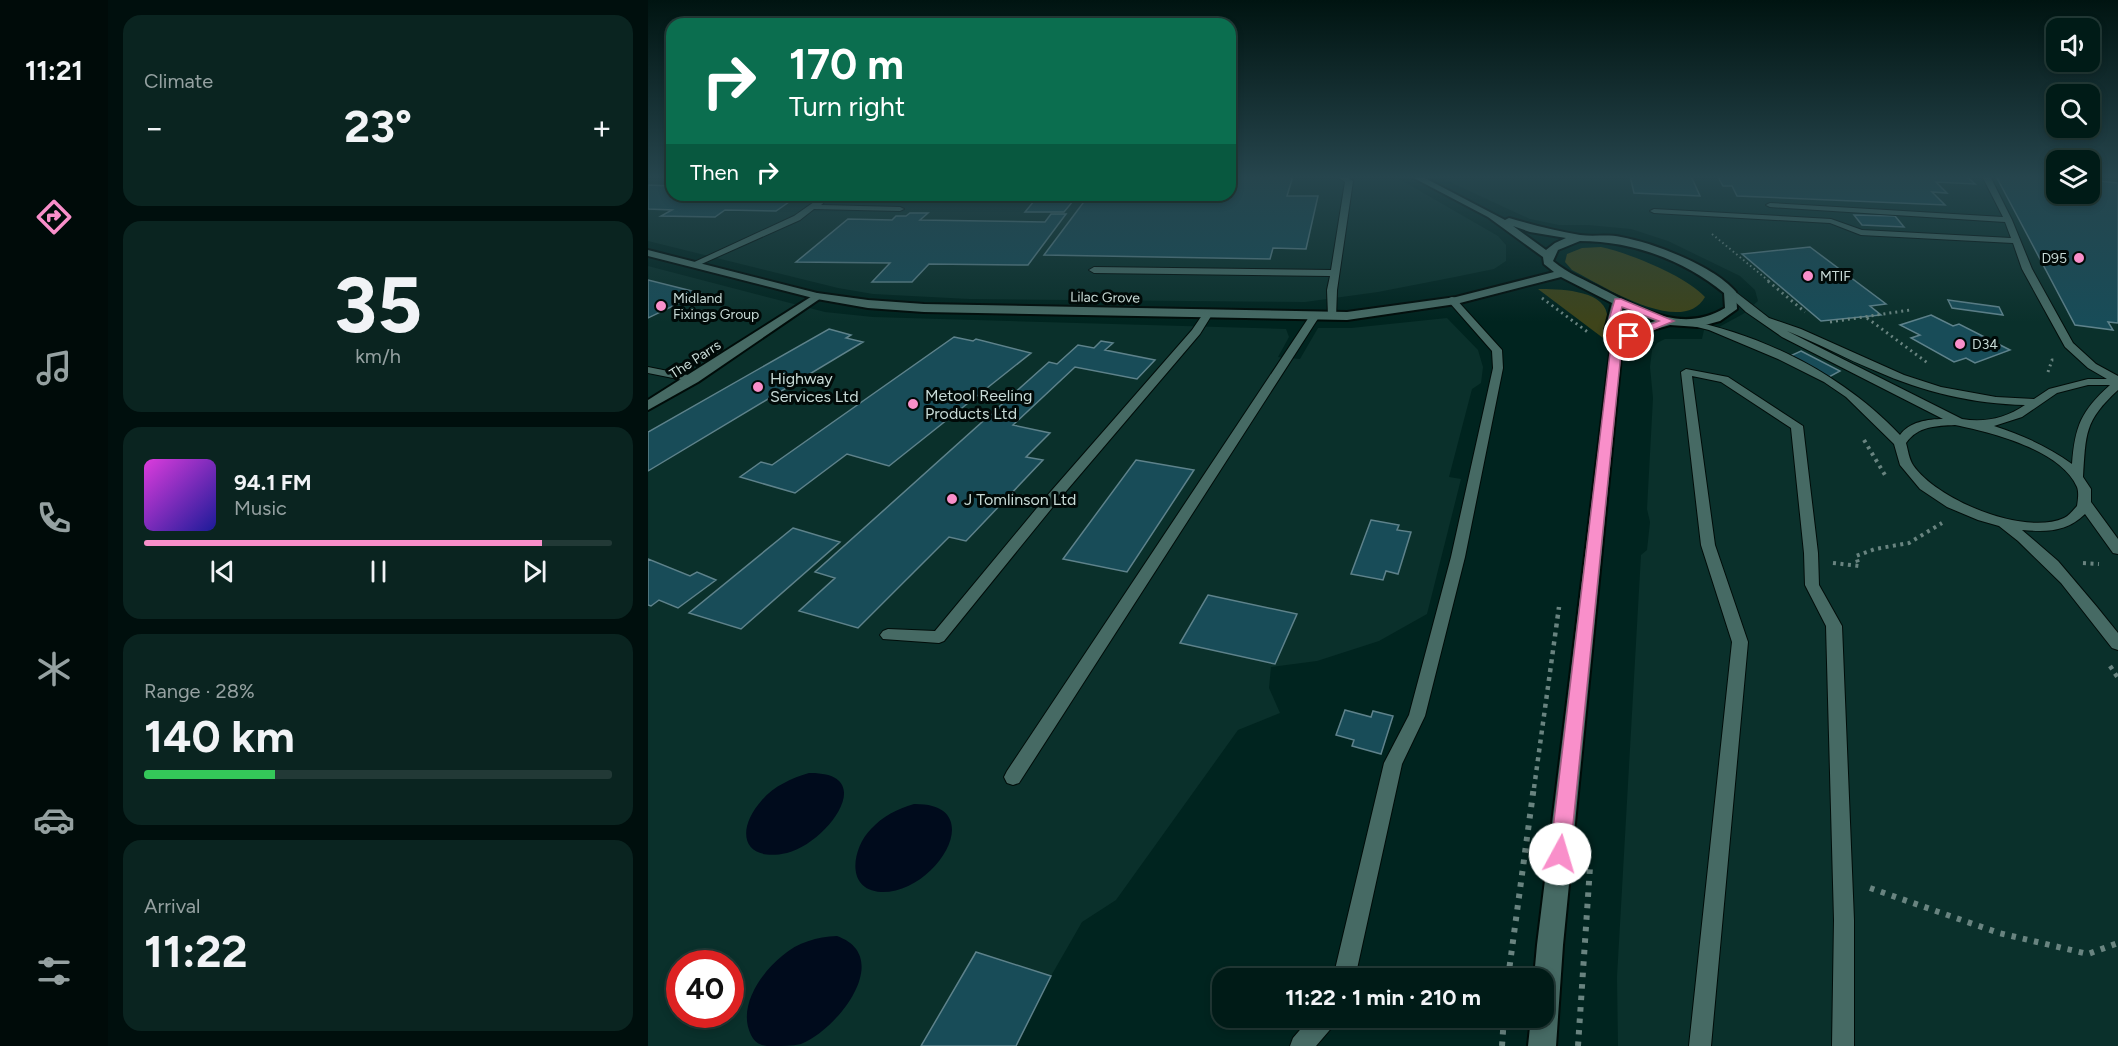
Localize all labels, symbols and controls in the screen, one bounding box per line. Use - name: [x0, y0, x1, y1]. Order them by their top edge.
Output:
- map controls: [2046, 18, 2100, 204]
- button: sound: [2046, 18, 2100, 72]
- text: 170 m: [789, 39, 904, 90]
- icon: right: [690, 42, 768, 120]
- text: 11:21: [25, 54, 83, 87]
- text: Climate: [144, 69, 213, 93]
- button: search: [2046, 84, 2100, 138]
- text: Turn right: [789, 90, 905, 123]
- text: 23°: [344, 99, 412, 153]
- text: −: [144, 108, 165, 147]
- text: +: [591, 108, 612, 147]
- button: layers: [2046, 150, 2100, 204]
- icon: right: [751, 156, 784, 189]
- text: Then: [690, 159, 739, 186]
- icon: directions: [33, 196, 75, 238]
- place label: D95: [2041, 250, 2067, 267]
- marker: D95: [2072, 251, 2086, 265]
- text: 35: [334, 258, 422, 352]
- place label: MTIF: [1820, 268, 1851, 285]
- marker: MTIF: [1801, 269, 1815, 283]
- street label: Lilac Grove: [1070, 288, 1140, 307]
- place label: Midland Fixings Group: [673, 290, 759, 323]
- marker: Midland Fixings Group: [654, 299, 668, 313]
- pin: [1603, 310, 1654, 361]
- icon: arrive: [1612, 319, 1645, 352]
- place label: D34: [1972, 336, 1998, 353]
- street label: The Parrs: [666, 337, 724, 382]
- marker: D34: [1953, 337, 1967, 351]
- text: km/h: [355, 344, 401, 368]
- icon: music: [33, 347, 75, 389]
- place label: Highway Services Ltd: [770, 369, 859, 406]
- marker: Highway Services Ltd: [751, 380, 765, 394]
- place label: Metool Reeling Products Ltd: [925, 386, 1032, 423]
- marker: Metool Reeling Products Ltd: [906, 397, 920, 411]
- text: 94.1 FM: [234, 469, 312, 496]
- place label: J Tomlinson Ltd: [964, 490, 1076, 509]
- marker: J Tomlinson Ltd: [945, 492, 959, 506]
- text: Music: [234, 496, 287, 520]
- icon: phone: [33, 497, 75, 539]
- icon: previous: [206, 555, 239, 588]
- icon: pause: [362, 555, 395, 588]
- icon: next: [518, 555, 551, 588]
- icon: climate: [33, 648, 75, 690]
- text: Range · 28%: [144, 679, 255, 703]
- text: 140 km: [144, 709, 295, 763]
- icon: car: [33, 799, 75, 841]
- position arrow: [1528, 822, 1592, 886]
- text: Arrival: [144, 894, 200, 918]
- text: 11:22: [144, 924, 248, 978]
- icon: filters: [33, 950, 75, 992]
- speed limit sign: 40: [666, 950, 744, 1028]
- text: 11:22 · 1 min · 210 m: [1285, 984, 1481, 1011]

